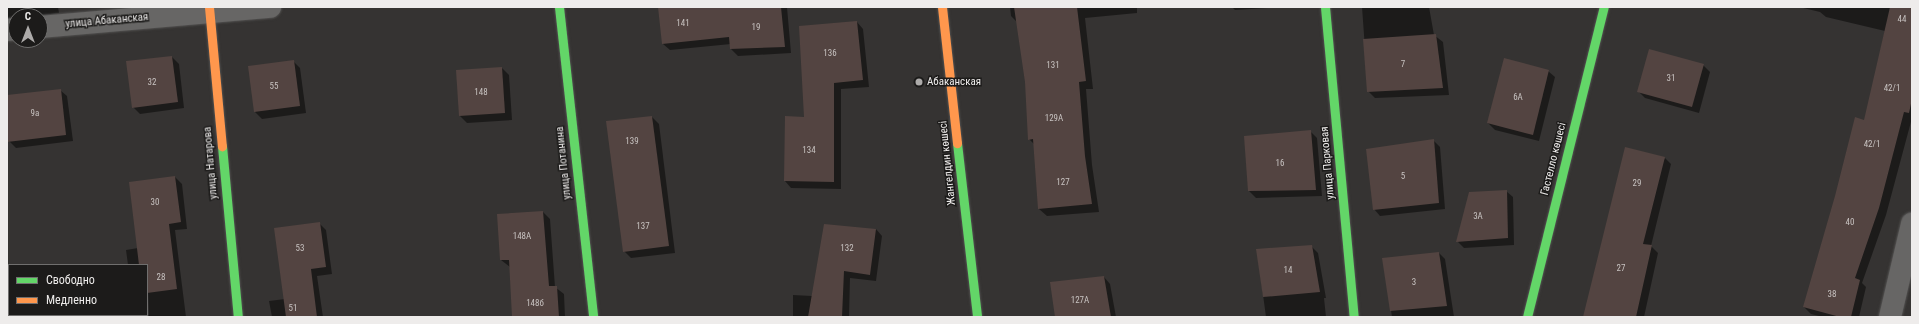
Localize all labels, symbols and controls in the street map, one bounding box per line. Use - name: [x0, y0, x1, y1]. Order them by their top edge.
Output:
- north arrow: [8, 8, 48, 48]
- text: С: [25, 10, 31, 23]
- street label: улица Абаканская: [65, 11, 149, 31]
- house number: 44: [1898, 14, 1906, 24]
- house number: 141: [676, 18, 690, 28]
- house number: 19: [752, 22, 760, 32]
- house number: 136: [823, 48, 837, 58]
- house number: 7: [1401, 59, 1405, 69]
- house number: 131: [1046, 60, 1060, 70]
- house number: 31: [1667, 73, 1675, 83]
- place label: Абаканская: [927, 75, 981, 89]
- house number: 32: [148, 77, 156, 87]
- marker: Абаканская: [914, 77, 924, 87]
- house number: 55: [270, 81, 278, 91]
- house number: 42/1: [1884, 83, 1900, 93]
- house number: 148: [474, 87, 488, 97]
- house number: 6А: [1513, 92, 1523, 102]
- house number: 9а: [31, 108, 39, 118]
- house number: 129А: [1045, 113, 1063, 123]
- street label: Жангелдин көшесі: [937, 120, 959, 206]
- street label: Гастелло көшесі: [1539, 121, 1569, 197]
- street label: улица Натарова: [201, 126, 221, 200]
- street label: улица Потанина: [554, 126, 574, 200]
- street label: улица Парковая: [1318, 126, 1338, 200]
- house number: 139: [625, 136, 639, 146]
- house number: 42/1: [1864, 139, 1880, 149]
- house number: 134: [802, 145, 816, 155]
- house number: 16: [1276, 158, 1284, 168]
- house number: 5: [1401, 171, 1405, 181]
- house number: 127: [1056, 177, 1070, 187]
- house number: 29: [1633, 178, 1641, 188]
- house number: 30: [151, 197, 159, 207]
- house number: 3А: [1473, 211, 1483, 221]
- house number: 40: [1846, 217, 1854, 227]
- house number: 137: [636, 221, 650, 231]
- house number: 148А: [513, 231, 531, 241]
- house number: 53: [296, 243, 304, 253]
- house number: 132: [840, 243, 854, 253]
- house number: 27: [1617, 263, 1625, 273]
- legend: [8, 264, 148, 316]
- house number: 14: [1284, 265, 1292, 275]
- house number: 28: [157, 272, 165, 282]
- text: Свободно: [46, 273, 95, 287]
- house number: 3: [1412, 277, 1416, 287]
- house number: 38: [1828, 289, 1836, 299]
- text: Медленно: [46, 293, 97, 307]
- house number: 127А: [1071, 295, 1089, 305]
- house number: 148б: [526, 298, 544, 308]
- house number: 51: [289, 303, 297, 313]

